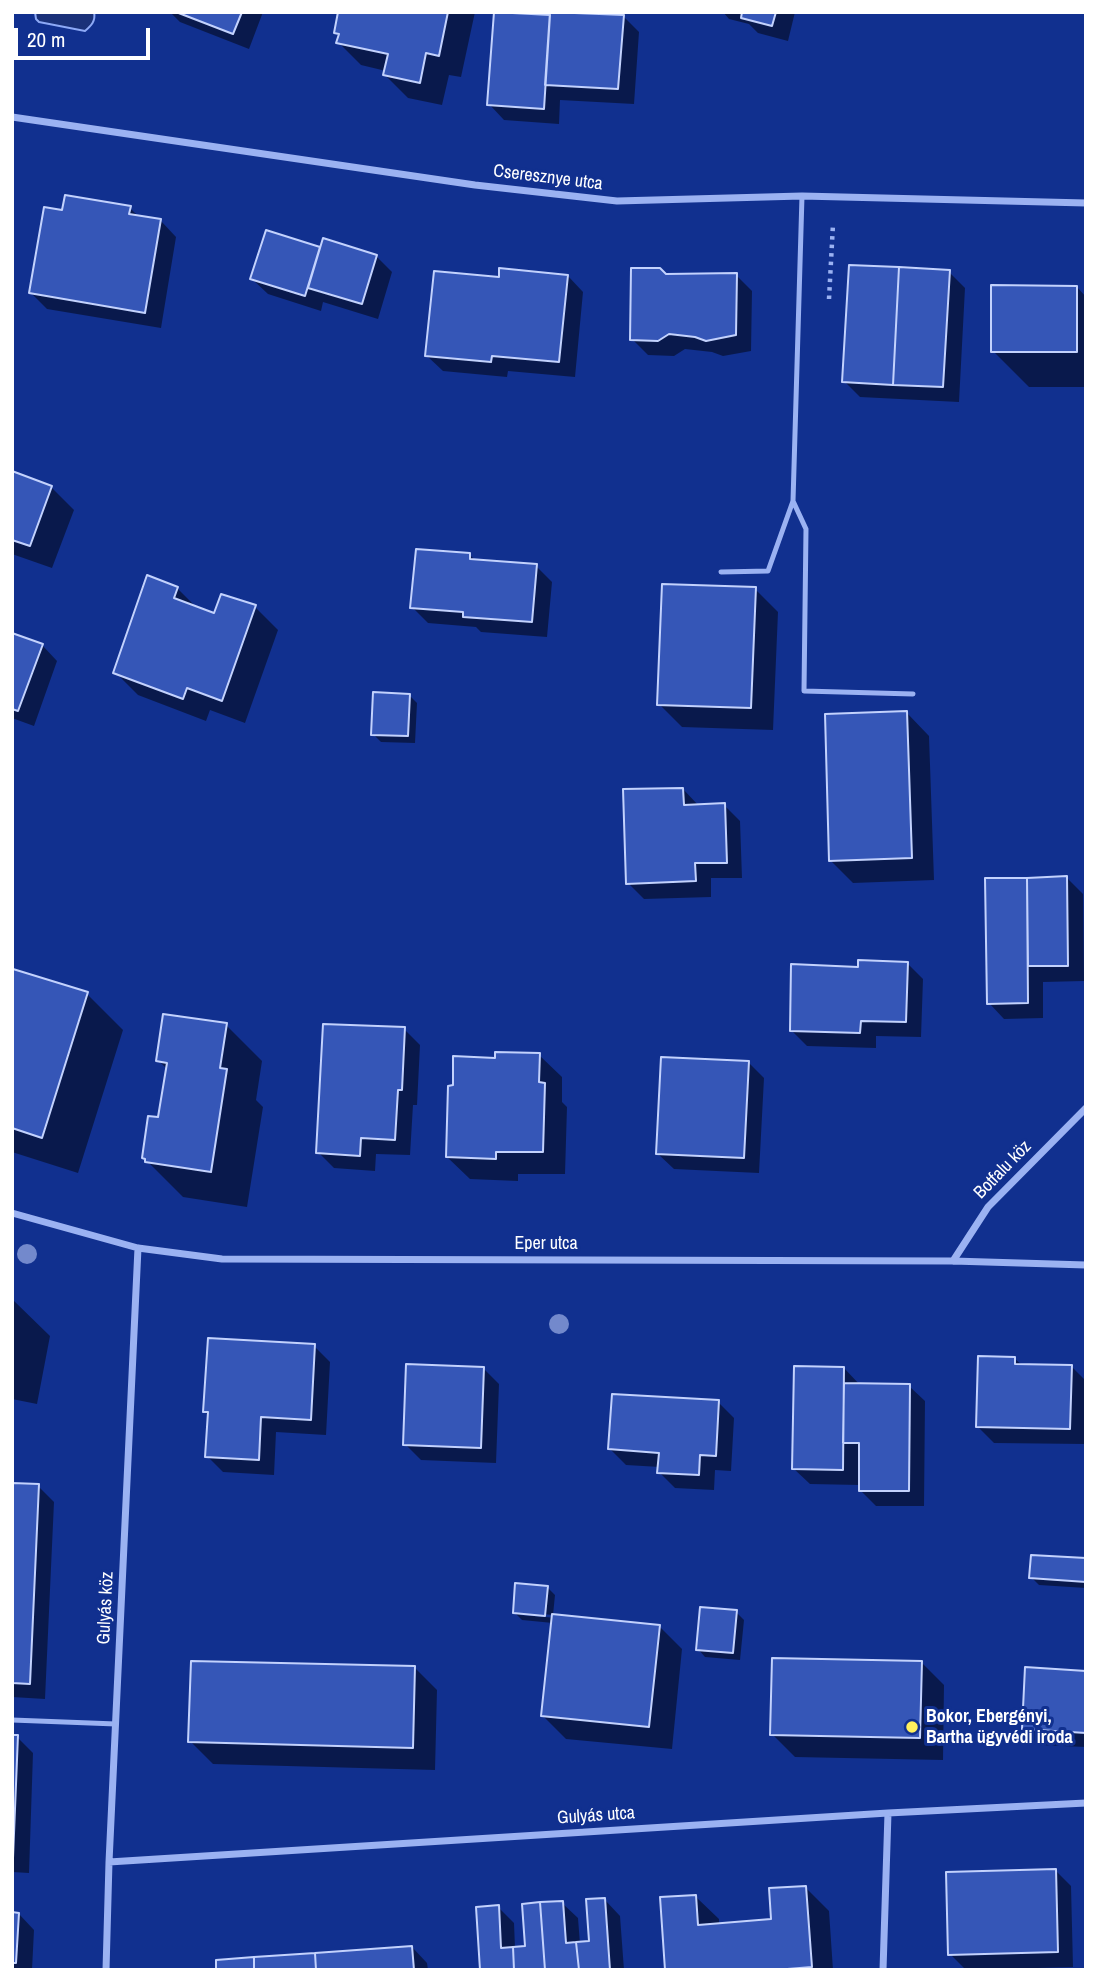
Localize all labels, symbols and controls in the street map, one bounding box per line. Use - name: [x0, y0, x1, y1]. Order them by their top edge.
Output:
- scale bar: [18, 14, 154, 58]
- text: 20 m: [27, 25, 65, 54]
- street label: Cseresznye utca: [492, 161, 604, 195]
- street label: Botfalu köz: [970, 1136, 1036, 1204]
- street label: Eper utca: [514, 1233, 578, 1255]
- street label: Gulyás köz: [93, 1571, 119, 1645]
- place label: Bokor, Ebergényi, Bartha ügyvédi iroda: [926, 1706, 1073, 1748]
- marker: Bokor, Ebergényi, Bartha ügyvédi iroda: [904, 1719, 920, 1735]
- street label: Gulyás utca: [556, 1803, 636, 1829]

